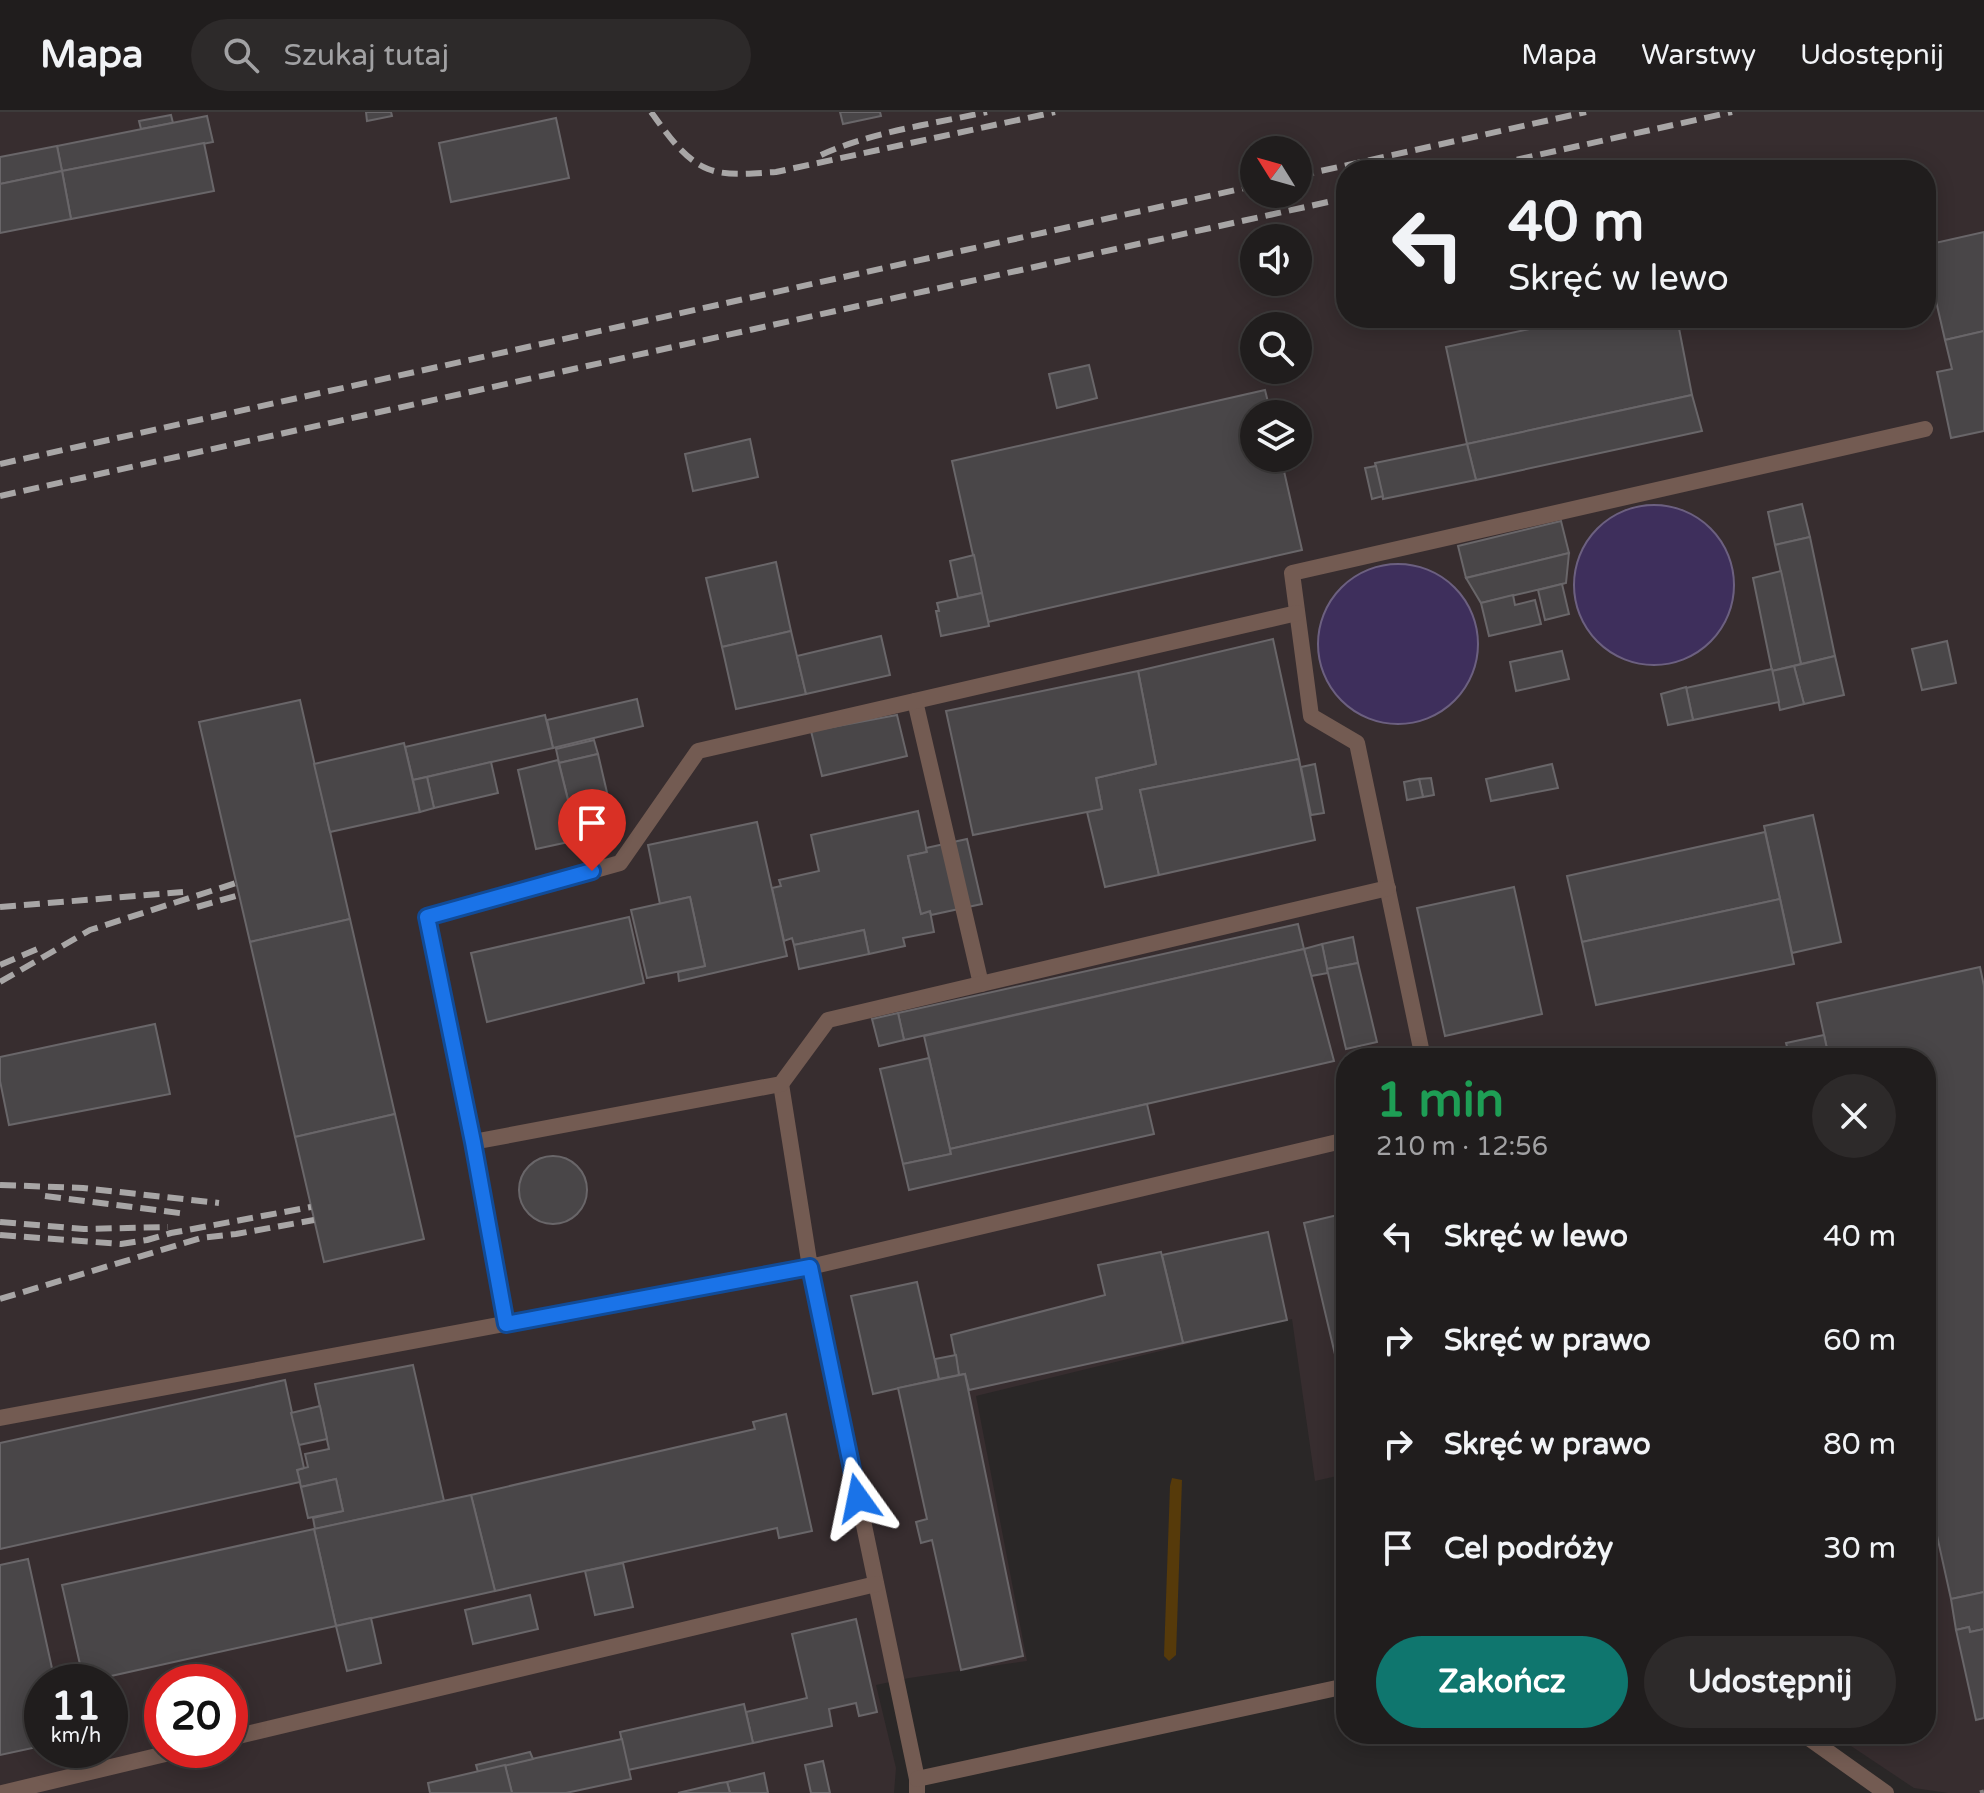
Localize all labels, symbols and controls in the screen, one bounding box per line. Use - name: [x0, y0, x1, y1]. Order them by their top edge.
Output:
- search box: [191, 19, 751, 91]
- text: Mapa: [40, 32, 143, 78]
- icon: search: [219, 33, 263, 77]
- text: Szukaj tutaj: [283, 37, 449, 74]
- text: Mapa: [1521, 38, 1597, 72]
- text: Warstwy: [1641, 38, 1756, 72]
- text: Udostępnij: [1800, 38, 1944, 72]
- north arrow: [1240, 136, 1312, 208]
- map controls: [1240, 136, 1312, 472]
- text: 40 m: [1508, 189, 1644, 256]
- icon: left: [1376, 192, 1480, 296]
- button: sound: [1240, 224, 1312, 296]
- text: Skręć w lewo: [1508, 257, 1729, 300]
- button: search: [1240, 312, 1312, 384]
- button: layers: [1240, 400, 1312, 472]
- pin: [558, 789, 626, 871]
- icon: arrive: [570, 801, 614, 845]
- text: 1 min: [1376, 1072, 1504, 1130]
- button: close: [1812, 1074, 1896, 1158]
- text: 210 m · 12:56: [1376, 1131, 1548, 1162]
- icon: left: [1376, 1214, 1420, 1258]
- text: Skręć w lewo: [1444, 1218, 1628, 1255]
- text: 40 m: [1823, 1218, 1896, 1255]
- icon: right: [1376, 1318, 1420, 1362]
- text: Skręć w prawo: [1444, 1322, 1651, 1359]
- text: 60 m: [1823, 1322, 1896, 1359]
- icon: right: [1376, 1422, 1420, 1466]
- text: Skręć w prawo: [1444, 1426, 1651, 1463]
- text: 80 m: [1823, 1426, 1896, 1463]
- position arrow: [816, 1456, 900, 1540]
- icon: arrive: [1376, 1526, 1420, 1570]
- text: Cel podróży: [1444, 1530, 1613, 1567]
- text: 30 m: [1823, 1530, 1896, 1567]
- button: Zakończ: [1376, 1636, 1628, 1728]
- button: Udostępnij: [1644, 1636, 1896, 1728]
- speed limit sign: 20: [144, 1664, 248, 1768]
- text: 11: [51, 1682, 101, 1730]
- text: km/h: [51, 1724, 101, 1748]

